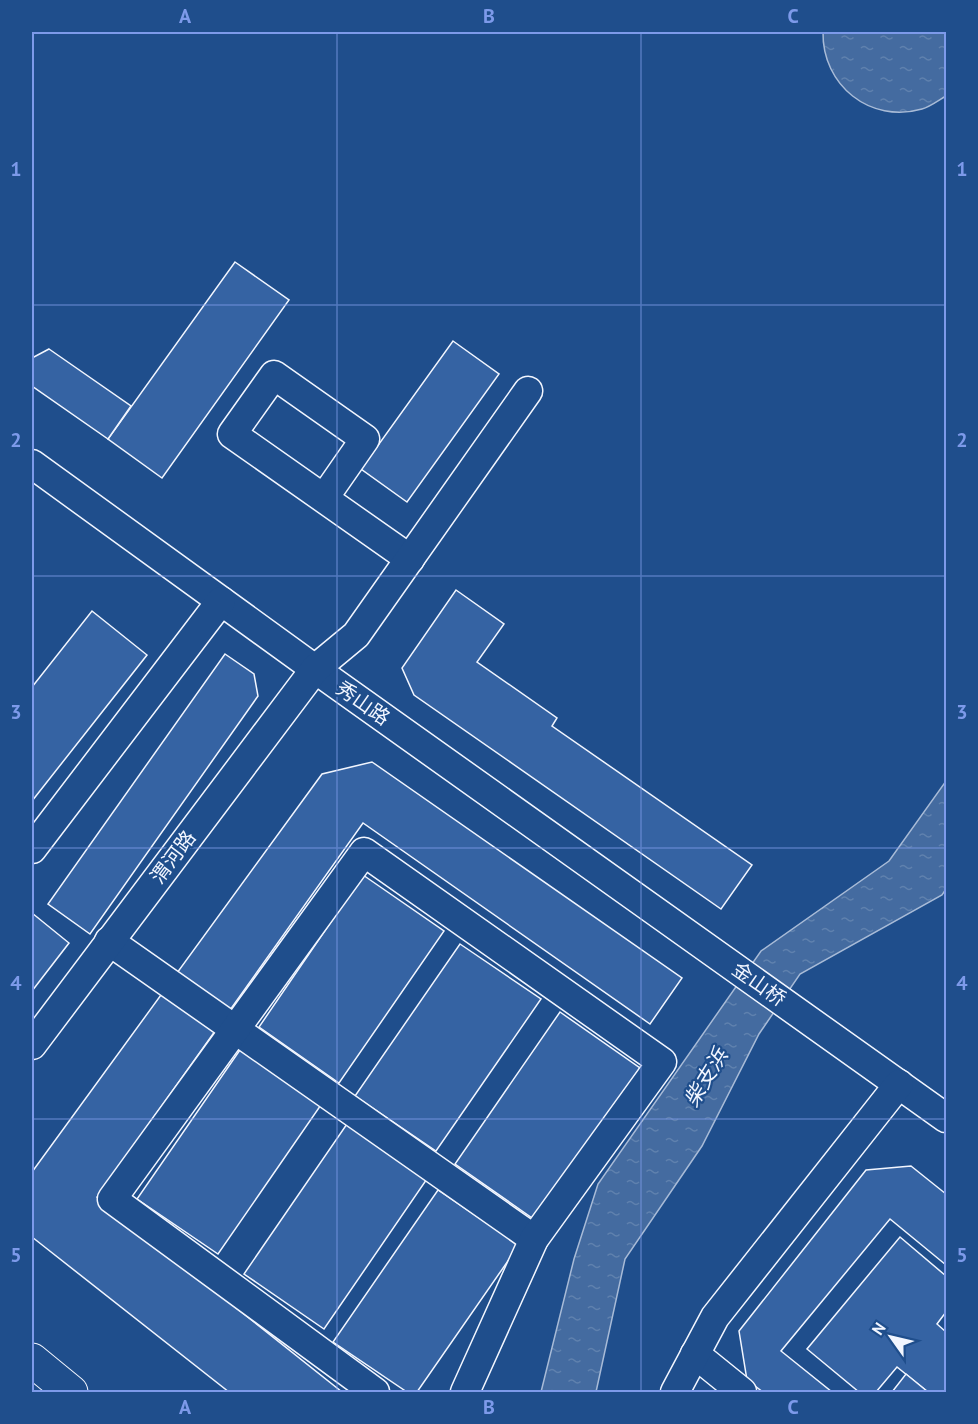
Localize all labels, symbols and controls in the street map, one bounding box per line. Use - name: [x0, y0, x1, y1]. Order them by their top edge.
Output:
- text: A: [179, 3, 192, 29]
- text: B: [483, 3, 495, 29]
- text: C: [787, 3, 799, 29]
- text: 1: [10, 156, 22, 182]
- text: 1: [956, 156, 968, 182]
- text: 2: [10, 427, 22, 453]
- text: 2: [956, 427, 968, 453]
- street label: 秀山路: [331, 675, 395, 731]
- text: 3: [10, 699, 22, 725]
- text: 3: [956, 699, 968, 725]
- street label: 渭河路: [145, 825, 201, 889]
- street label: 金山桥: [727, 956, 791, 1012]
- text: 4: [10, 970, 22, 996]
- text: 4: [956, 970, 968, 996]
- water label: 柴支浜: [678, 1042, 734, 1112]
- text: 5: [10, 1242, 22, 1268]
- text: 5: [956, 1242, 968, 1268]
- north arrow: [861, 1307, 921, 1367]
- text: N: [867, 1319, 890, 1339]
- text: A: [179, 1394, 192, 1420]
- text: B: [483, 1394, 495, 1420]
- text: C: [787, 1394, 799, 1420]

